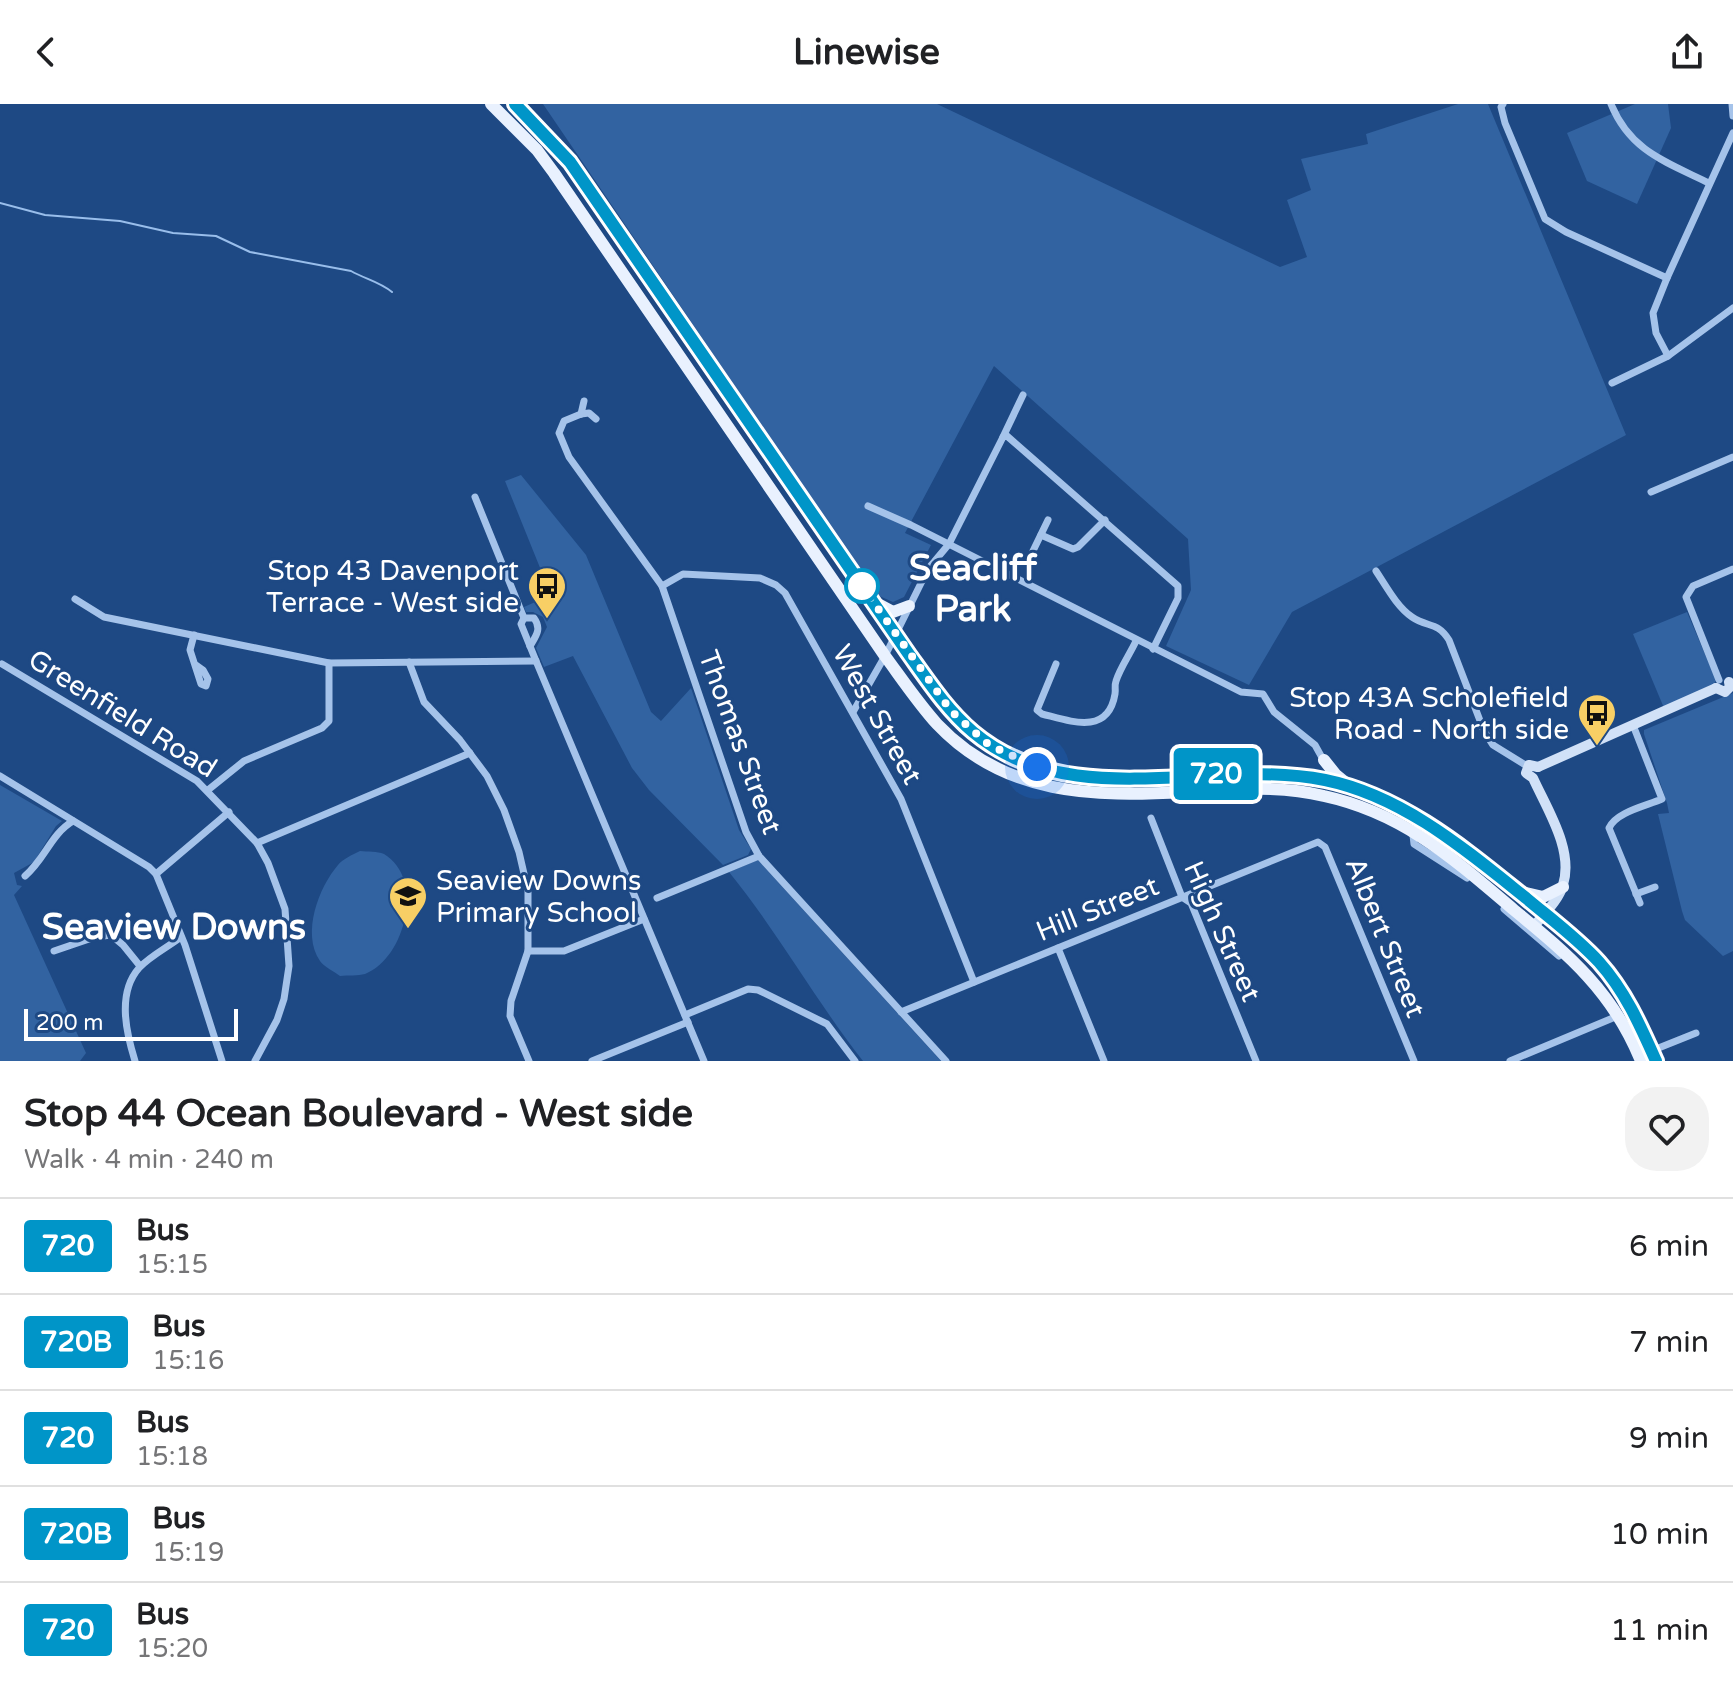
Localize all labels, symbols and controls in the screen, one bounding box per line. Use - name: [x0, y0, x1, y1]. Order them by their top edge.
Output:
- icon: back: [24, 30, 68, 74]
- icon: share: [1665, 30, 1709, 74]
- text: Linewise: [793, 31, 940, 74]
- district label: Seacliff Park: [909, 547, 1038, 631]
- place label: Stop 43 Davenport Terrace - West side: [266, 554, 519, 620]
- bus stop icon: Stop 43 Davenport Terrace - West side: [526, 565, 568, 620]
- unlabelled marker: [845, 569, 879, 603]
- street label: West Street: [825, 639, 930, 790]
- street label: Greenfield Road: [22, 642, 223, 785]
- street label: Thomas Street: [691, 646, 789, 839]
- place label: Stop 43A Scholefield Road - North side: [1289, 681, 1569, 747]
- bus stop icon: Stop 43A Scholefield Road - North side: [1576, 692, 1618, 747]
- your location: [1017, 747, 1057, 787]
- line badge: 720: [1170, 748, 1262, 800]
- text: 720: [1190, 757, 1242, 791]
- street label: Albert Street: [1337, 852, 1433, 1023]
- street label: High Street: [1176, 856, 1268, 1007]
- place label: Seaview Downs Primary School: [436, 864, 642, 930]
- street label: Hill Street: [1031, 869, 1164, 949]
- school or university icon: Seaview Downs Primary School: [387, 875, 429, 930]
- district label: Seaview Downs: [42, 906, 306, 949]
- scale bar: [24, 1005, 238, 1041]
- text: 200 m: [36, 1010, 103, 1036]
- button: heart: [1625, 1087, 1709, 1171]
- text: Stop 44 Ocean Boulevard - West side: [24, 1091, 693, 1137]
- text: Walk · 4 min · 240 m: [24, 1144, 274, 1175]
- text: Bus: [136, 1212, 189, 1249]
- text: 6 min: [1629, 1228, 1709, 1265]
- text: 720: [42, 1229, 94, 1263]
- text: 15:15: [136, 1249, 208, 1280]
- text: Bus: [152, 1308, 205, 1345]
- text: 7 min: [1629, 1324, 1709, 1361]
- text: 720B: [40, 1325, 112, 1359]
- text: 15:16: [152, 1345, 224, 1376]
- text: Bus: [136, 1404, 189, 1441]
- text: 9 min: [1629, 1420, 1709, 1457]
- text: 720: [42, 1421, 94, 1455]
- text: 15:18: [136, 1441, 208, 1472]
- text: Bus: [152, 1500, 205, 1537]
- text: 10 min: [1610, 1516, 1709, 1553]
- text: 720B: [40, 1517, 112, 1551]
- text: 15:19: [152, 1537, 224, 1568]
- text: Bus: [136, 1596, 189, 1633]
- text: 11 min: [1610, 1612, 1709, 1649]
- text: 720: [42, 1613, 94, 1647]
- text: 15:20: [136, 1633, 208, 1664]

